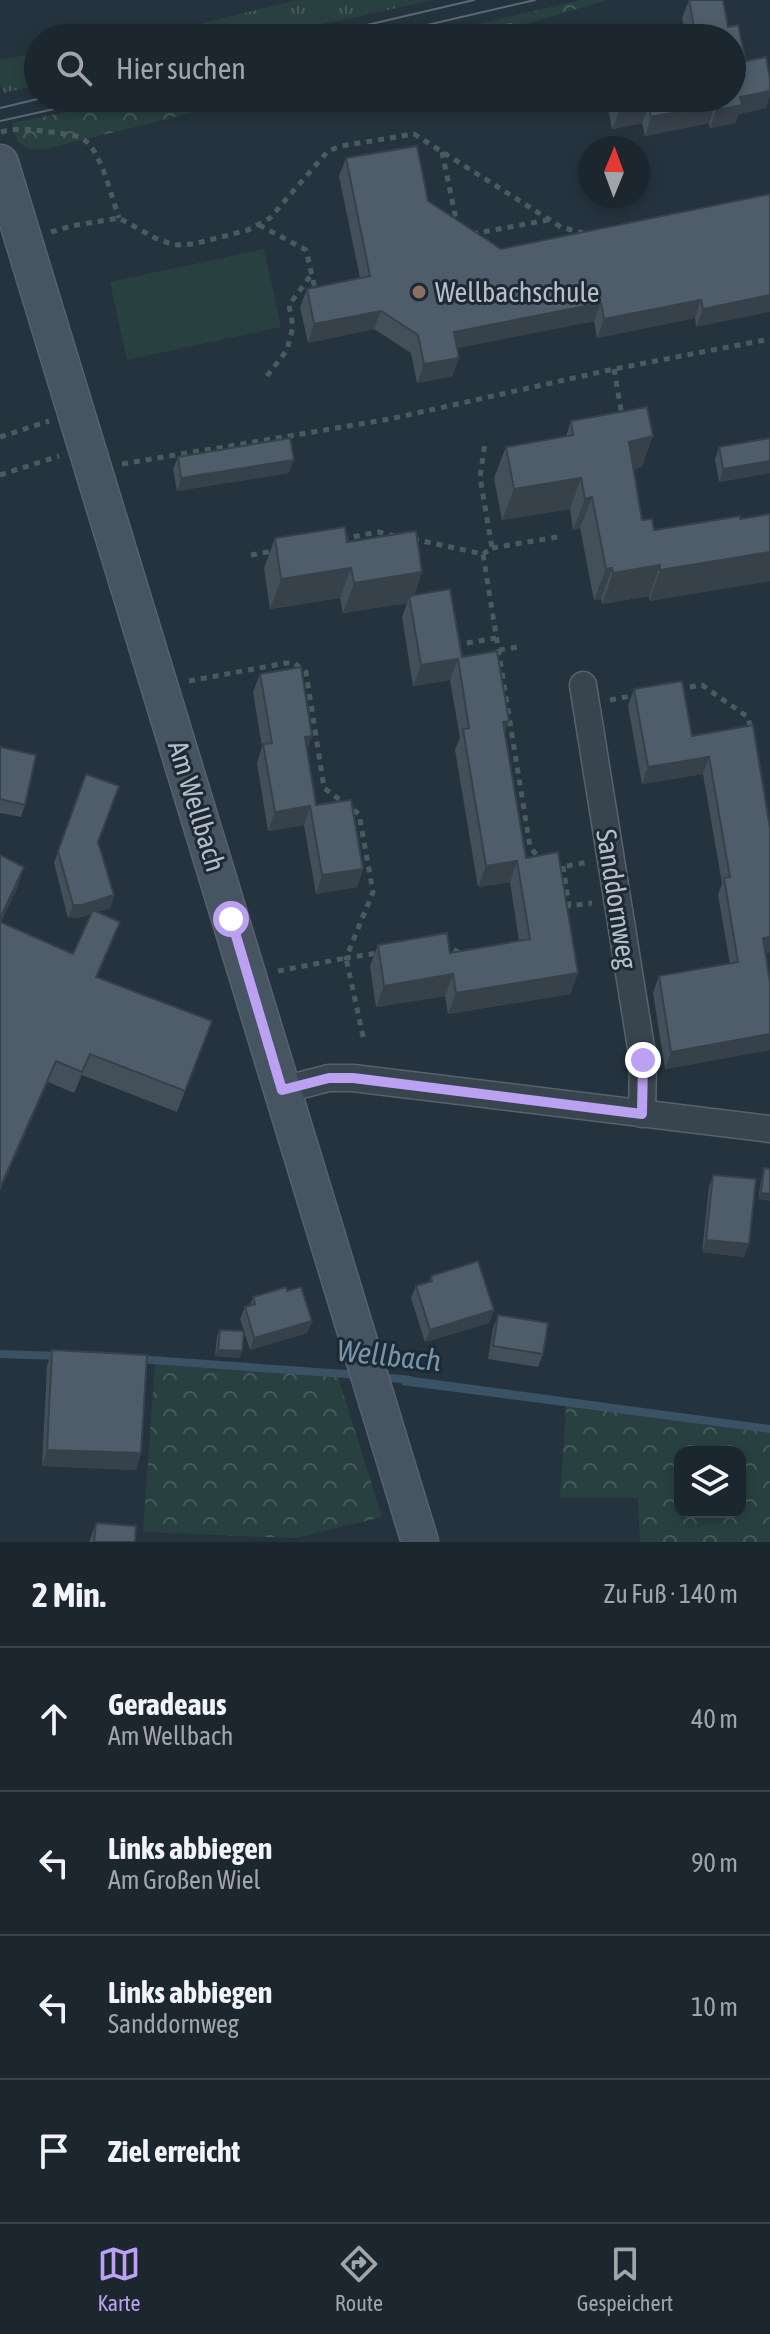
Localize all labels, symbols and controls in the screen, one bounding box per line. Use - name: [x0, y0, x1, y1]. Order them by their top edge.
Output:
- search box: [24, 24, 746, 112]
- icon: search: [52, 46, 96, 90]
- text: Hier suchen: [116, 51, 246, 85]
- north arrow: [578, 136, 650, 208]
- place label: Wellbachschule: [435, 276, 599, 308]
- marker: Wellbachschule: [410, 283, 428, 301]
- street label: Am Wellbach: [162, 737, 232, 875]
- street label: Sanddornweg: [590, 827, 644, 971]
- route start: [213, 901, 249, 937]
- route end: [625, 1042, 661, 1078]
- water label: Wellbach: [335, 1333, 443, 1377]
- map controls: [674, 1446, 746, 1518]
- button: layers: [674, 1446, 746, 1518]
- text: 2 Min.: [32, 1575, 106, 1614]
- text: Zu Fuß · 140 m: [604, 1579, 738, 1609]
- text: Geradeaus: [108, 1687, 227, 1721]
- icon: ahead: [32, 1697, 76, 1741]
- text: 40 m: [691, 1704, 738, 1734]
- text: Am Wellbach: [108, 1721, 233, 1751]
- text: Links abbiegen: [108, 1831, 272, 1865]
- icon: left: [32, 1841, 76, 1885]
- text: 90 m: [691, 1848, 738, 1878]
- text: Am Großen Wiel: [108, 1865, 260, 1895]
- text: Links abbiegen: [108, 1975, 272, 2009]
- icon: left: [32, 1985, 76, 2029]
- text: 10 m: [691, 1992, 738, 2022]
- text: Sanddornweg: [108, 2009, 239, 2039]
- icon: arrive: [32, 2129, 76, 2173]
- text: Ziel erreicht: [108, 2134, 240, 2168]
- tab: Karte: [97, 2242, 141, 2316]
- tab: Route: [335, 2242, 383, 2316]
- tab: Gespeichert: [577, 2242, 673, 2316]

